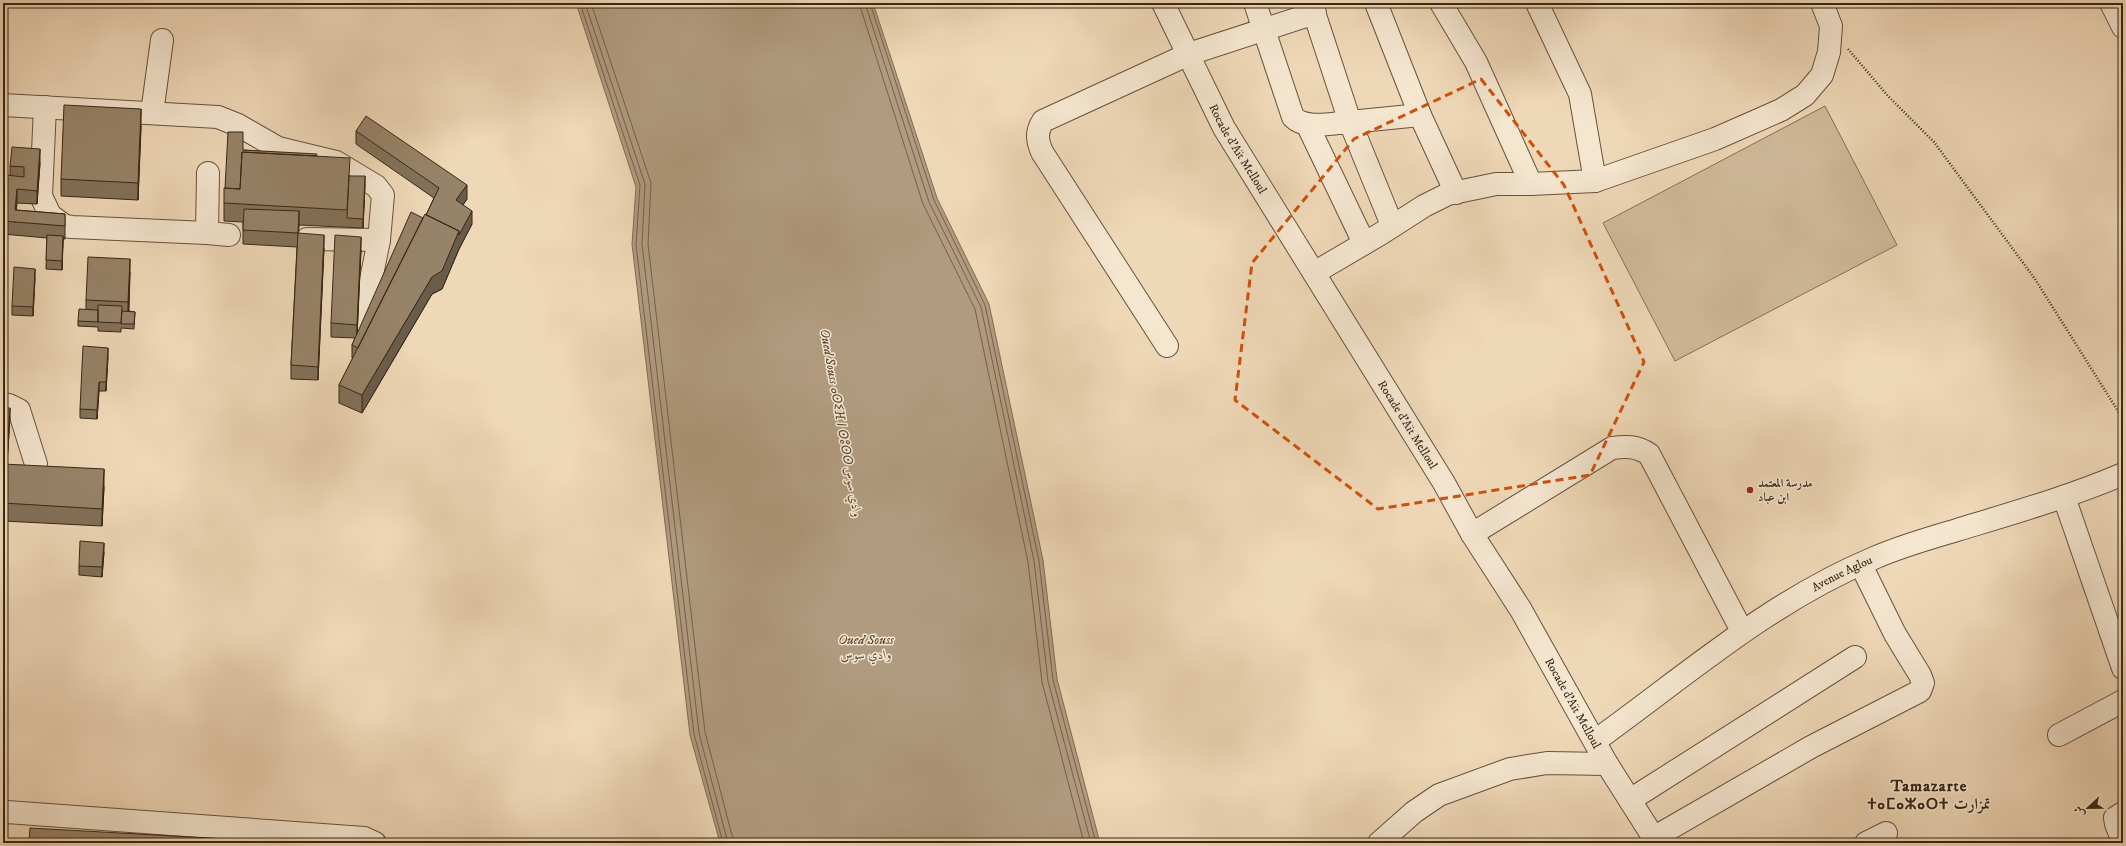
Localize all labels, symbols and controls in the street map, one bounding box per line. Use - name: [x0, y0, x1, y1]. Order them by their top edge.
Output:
- street label: Rocade d'Aït Melloul: [1205, 102, 1270, 197]
- water label: Oued Souss ⴰⵙⵉⴼ ⵏ ⵙⵓⵙⵙ وادي سوس: [815, 328, 865, 519]
- street label: Rocade d'Aït Melloul: [1374, 378, 1441, 472]
- place label: مدرسة المعتمد ابن عباد: [1758, 476, 1813, 505]
- marker: مدرسة المعتمد ابن عباد: [1745, 485, 1755, 495]
- street label: Avenue Aglou: [1809, 553, 1875, 595]
- water label: Oued Souss وادي سوس: [838, 632, 895, 665]
- street label: Rocade d'Aït Melloul: [1541, 655, 1604, 752]
- district label: Tamazarte ⵜⴰⵎⴰⵣⴰⵔⵜ تمزارت: [1867, 776, 1991, 814]
- north arrow: [2068, 788, 2108, 828]
- text: ش: [2071, 804, 2088, 819]

